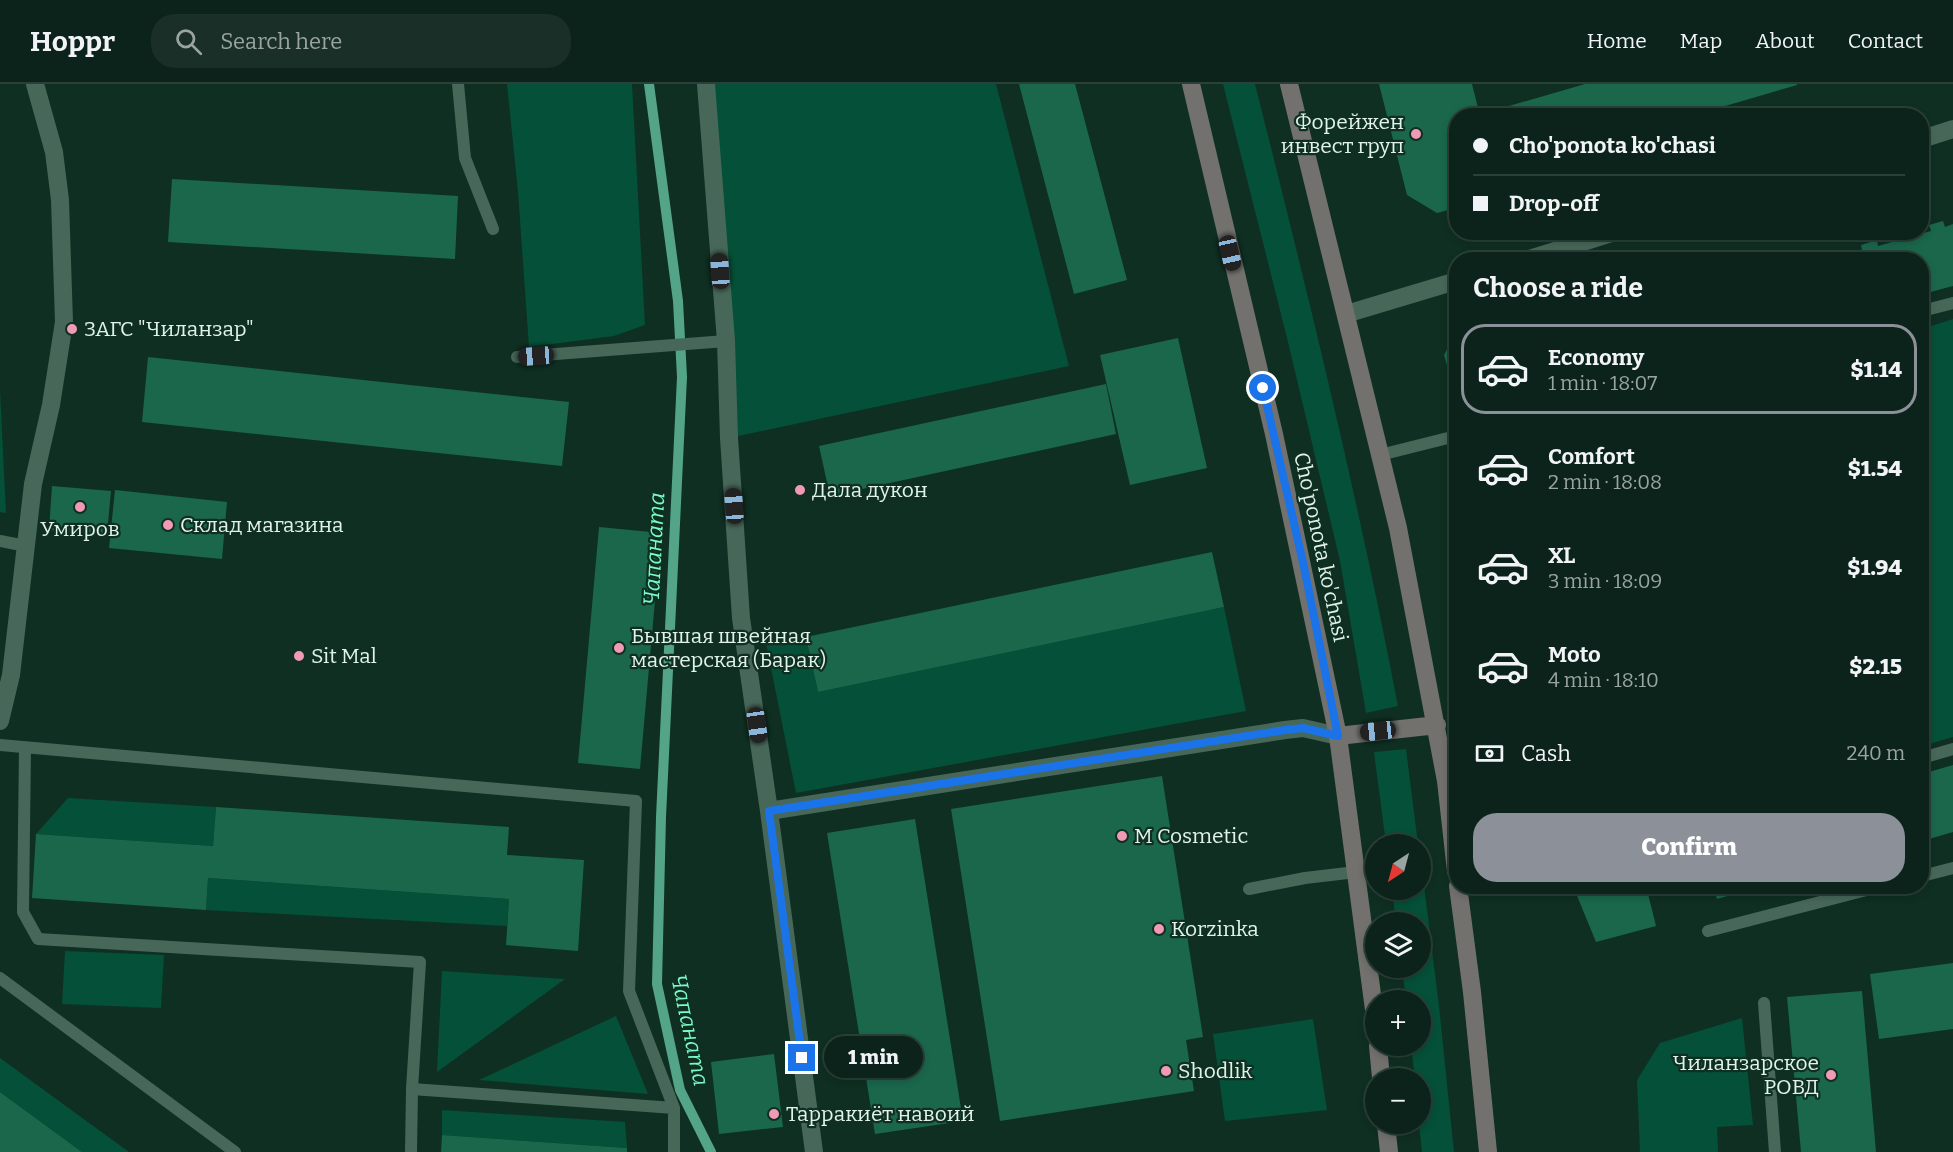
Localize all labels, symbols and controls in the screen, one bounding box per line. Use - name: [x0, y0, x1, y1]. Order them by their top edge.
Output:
- search box: [151, 14, 571, 68]
- text: Hoppr: [30, 25, 115, 58]
- icon: search: [172, 25, 205, 58]
- text: Search here: [220, 28, 342, 55]
- text: Home: [1587, 28, 1647, 54]
- text: Map: [1680, 28, 1722, 54]
- text: About: [1755, 28, 1815, 54]
- text: Contact: [1848, 28, 1923, 54]
- place label: Форейжен инвест груп: [1281, 109, 1404, 159]
- marker: Форейжен инвест груп: [1409, 127, 1423, 141]
- text: Cho'ponota ko'chasi: [1509, 132, 1716, 159]
- text: Drop-off: [1509, 190, 1599, 217]
- car: [1217, 233, 1243, 273]
- car: [710, 252, 730, 290]
- text: Choose a ride: [1473, 272, 1643, 304]
- place label: ЗАГС "Чиланзар": [84, 316, 254, 342]
- marker: ЗАГС "Чиланзар": [65, 322, 79, 336]
- icon: car: [1476, 342, 1530, 396]
- text: Economy: [1548, 344, 1644, 371]
- car: [517, 346, 555, 366]
- text: $1.14: [1851, 356, 1902, 383]
- text: 1 min · 18:07: [1548, 371, 1657, 395]
- route start: [1249, 374, 1276, 401]
- icon: car: [1476, 441, 1530, 495]
- text: Comfort: [1548, 443, 1635, 470]
- street label: Cho'ponota ko'chasi: [1288, 450, 1354, 644]
- text: $1.54: [1848, 455, 1902, 482]
- text: 2 min · 18:08: [1548, 470, 1662, 494]
- place label: Дала дукон: [812, 477, 928, 503]
- marker: Дала дукон: [793, 483, 807, 497]
- car: [724, 487, 744, 525]
- water label: Чапаната: [638, 492, 670, 606]
- marker: Умиров: [73, 500, 87, 514]
- place label: Склад магазина: [180, 512, 344, 538]
- place label: Умиров: [40, 516, 120, 542]
- marker: Склад магазина: [161, 518, 175, 532]
- icon: car: [1476, 540, 1530, 594]
- text: XL: [1548, 542, 1575, 569]
- text: $1.94: [1847, 554, 1902, 581]
- text: 3 min · 18:09: [1548, 569, 1662, 593]
- place label: Бывшая швейная мастерская (Барак): [631, 623, 826, 673]
- icon: car: [1476, 639, 1530, 693]
- marker: Бывшая швейная мастерская (Барак): [612, 641, 626, 655]
- text: Moto: [1548, 641, 1601, 668]
- place label: Sit Mal: [311, 643, 377, 669]
- marker: Sit Mal: [292, 649, 306, 663]
- text: $2.15: [1849, 653, 1902, 680]
- text: 4 min · 18:10: [1548, 668, 1659, 692]
- car: [746, 706, 768, 744]
- car: [1359, 720, 1397, 742]
- icon: cash: [1473, 737, 1506, 770]
- text: Cash: [1521, 740, 1571, 767]
- text: 240 m: [1847, 741, 1905, 765]
- button: Confirm: [1473, 813, 1905, 882]
- place label: M Cosmetic: [1134, 823, 1248, 849]
- marker: M Cosmetic: [1115, 829, 1129, 843]
- north arrow: [1365, 834, 1431, 900]
- map controls: [1365, 834, 1431, 1134]
- button: layers: [1365, 912, 1431, 978]
- place label: Korzinka: [1171, 916, 1259, 942]
- marker: Korzinka: [1152, 922, 1166, 936]
- water label: Чапаната: [665, 972, 715, 1088]
- button: +: [1365, 990, 1431, 1056]
- callout: 1 min: [823, 1037, 922, 1079]
- route end: [788, 1044, 815, 1071]
- text: 1 min: [848, 1045, 899, 1069]
- place label: Чиланзарское РОВД: [1673, 1050, 1819, 1100]
- place label: Shodlik: [1178, 1058, 1252, 1084]
- marker: Shodlik: [1159, 1064, 1173, 1078]
- button: −: [1365, 1068, 1431, 1134]
- marker: Чиланзарское РОВД: [1824, 1068, 1838, 1082]
- place label: Тарракиёт навоий: [786, 1101, 975, 1127]
- marker: Тарракиёт навоий: [767, 1107, 781, 1121]

